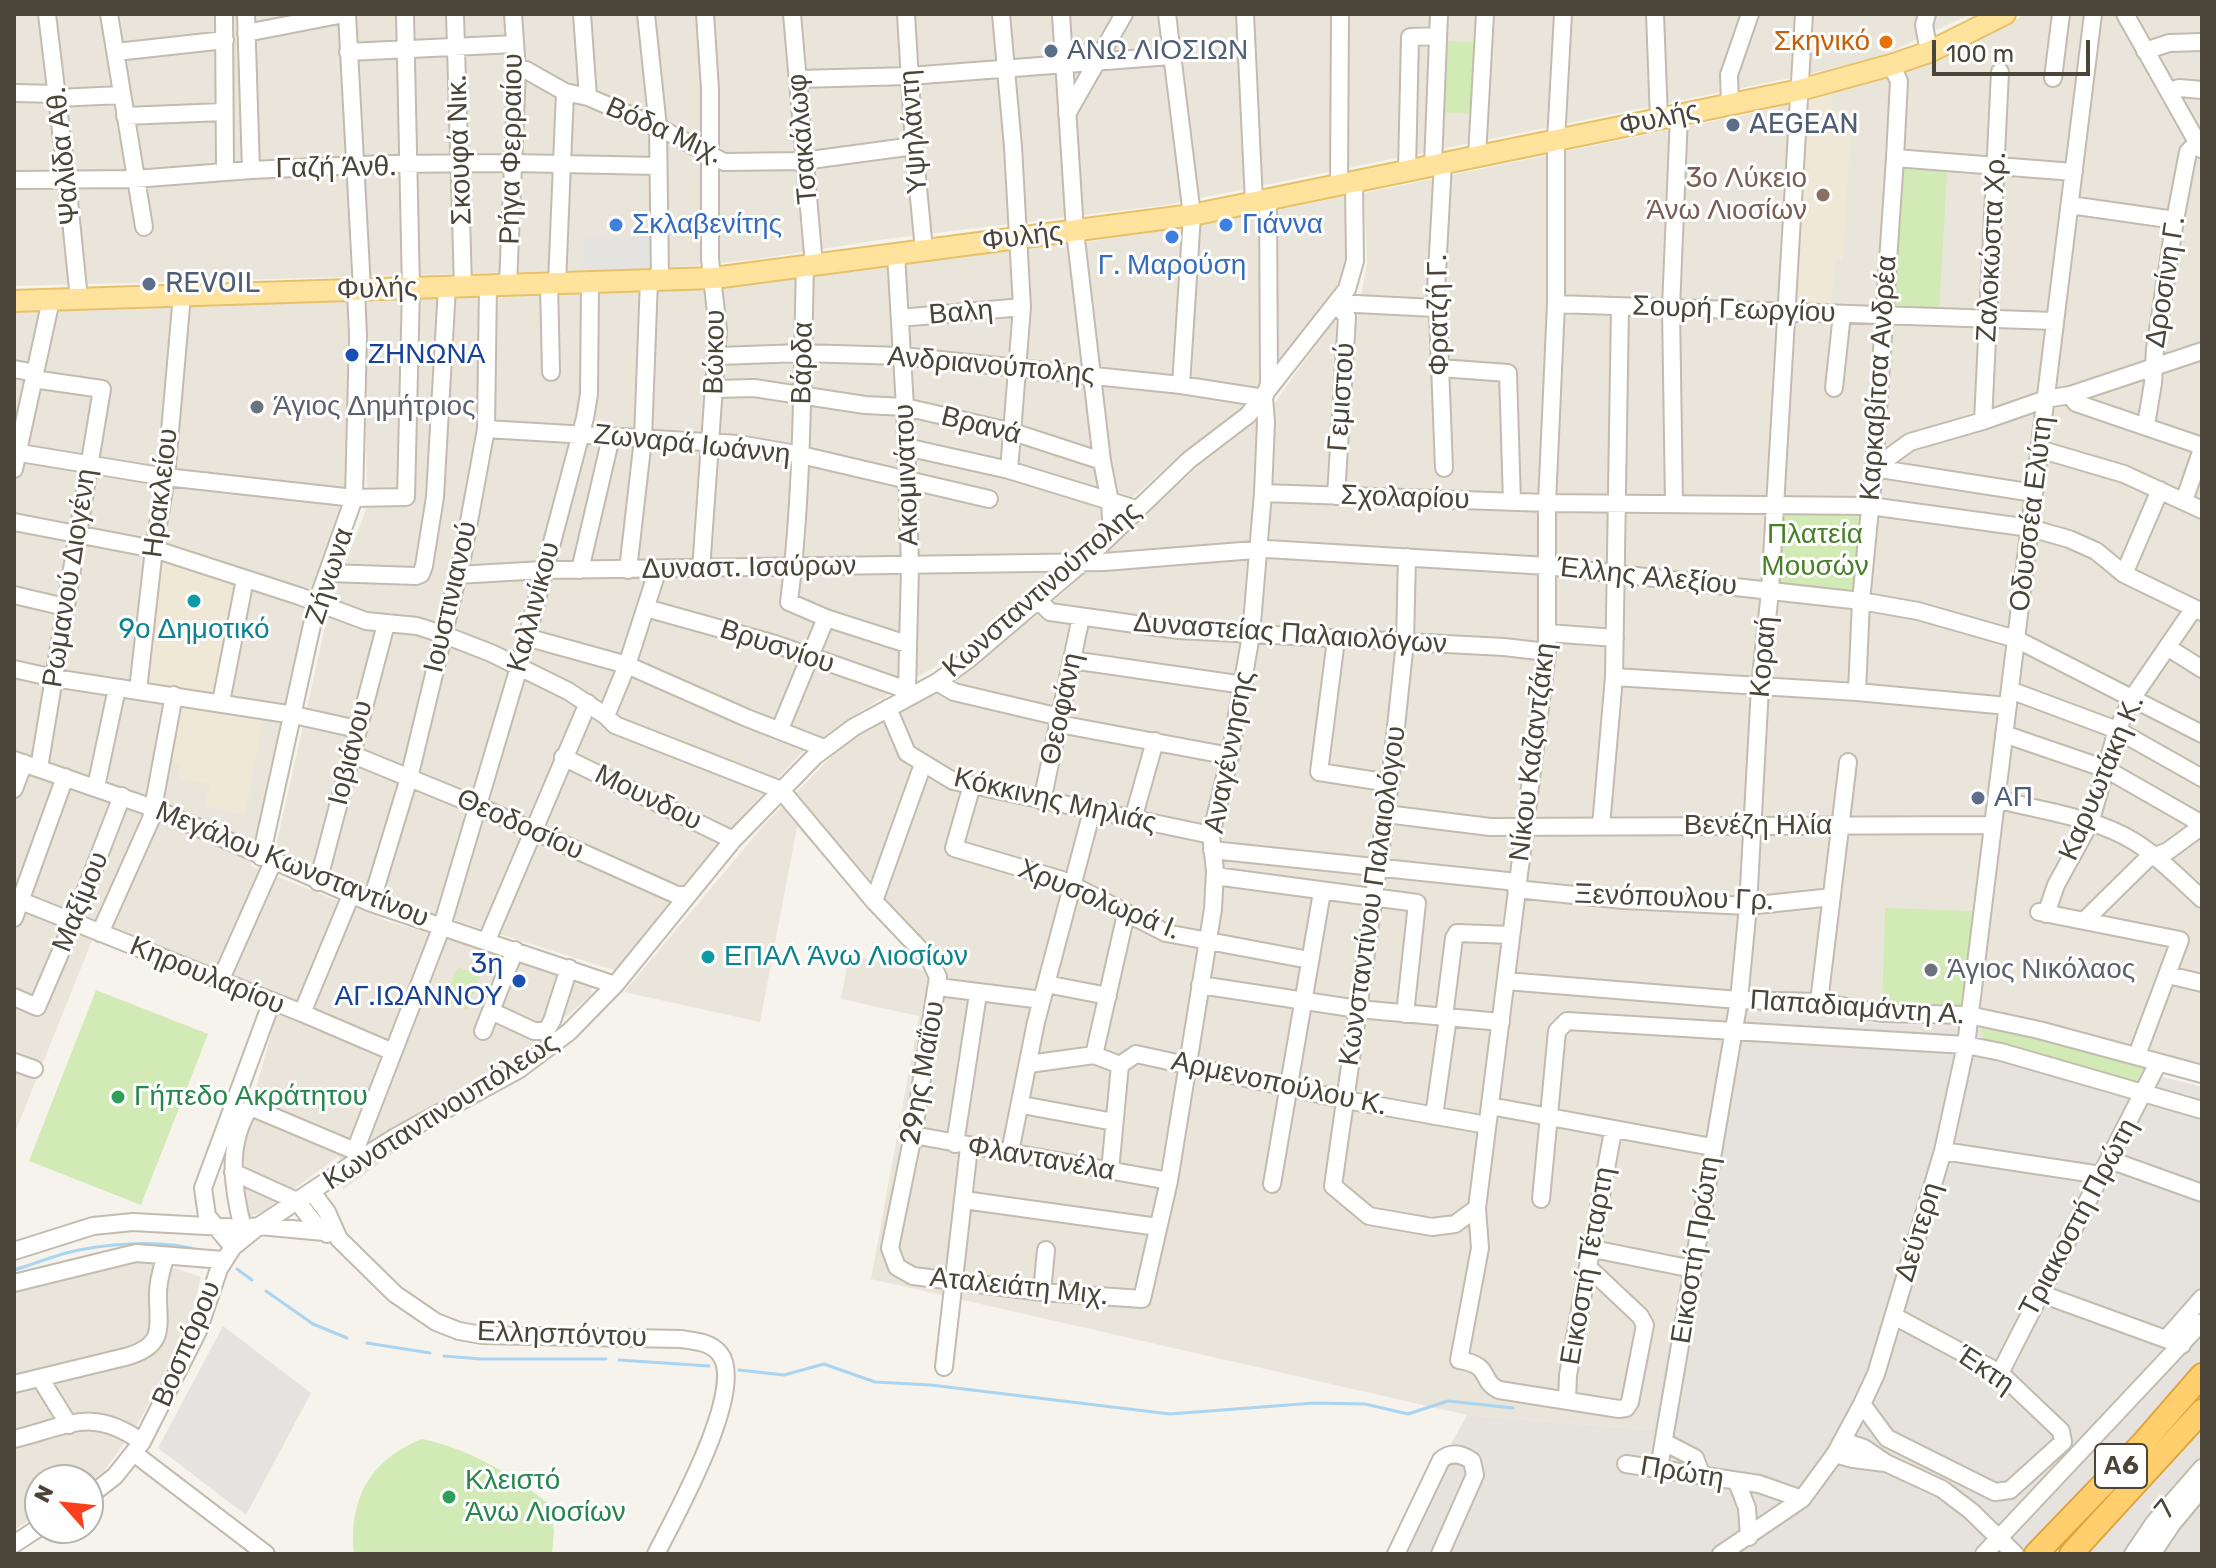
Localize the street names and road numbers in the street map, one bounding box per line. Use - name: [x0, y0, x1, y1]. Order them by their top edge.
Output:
- street label: Ρήγα Φερραίου: [494, 53, 530, 245]
- street label: Υψηλάντη: [893, 69, 935, 195]
- street label: Τσακάλωφ: [781, 72, 825, 206]
- street label: Σκουφά Νικ.: [441, 74, 479, 226]
- street label: Ψαλίδα Αθ.: [40, 85, 88, 227]
- street label: Βόδα Μιχ.: [600, 90, 728, 172]
- street label: Φυλής: [1616, 94, 1702, 144]
- street label: Γαζή Άνθ.: [275, 150, 397, 186]
- street label: Ζαλοκώστα Χρ.: [1970, 151, 2014, 343]
- street label: Δροσίνη Γ.: [2139, 214, 2193, 350]
- street label: Φυλής: [980, 215, 1064, 259]
- street label: Φρατζή Γ.: [1421, 254, 1457, 376]
- street label: Καρκαβίτσα Ανδρέα: [1854, 254, 1904, 502]
- street label: Φυλής: [336, 271, 418, 307]
- street label: Σουρή Γεωργίου: [1632, 290, 1836, 330]
- street label: Βαλη: [927, 293, 995, 333]
- street label: Βώκου: [697, 309, 733, 395]
- street label: Βάρδα: [785, 321, 821, 405]
- street label: Ανδριανούπολης: [886, 340, 1096, 392]
- street label: Γεμιστού: [1321, 341, 1363, 453]
- street label: Βρανά: [938, 400, 1024, 452]
- street label: Ακομινάτου: [888, 403, 926, 547]
- street label: Οδυσσέα Ελύτη: [2003, 414, 2061, 614]
- street label: Ζωναρά Ιωάννη: [592, 418, 792, 472]
- street label: Ηρακλείου: [136, 426, 186, 560]
- street label: Ρωμανού Διογένη: [36, 466, 104, 690]
- street label: Σχολαρίου: [1340, 479, 1470, 517]
- street label: Κωνσταντινούπολης: [936, 495, 1148, 685]
- street label: Ιουστινιανού: [417, 518, 485, 676]
- street label: Ζήνωνα: [299, 524, 361, 628]
- street label: Καλλινίκου: [500, 538, 568, 676]
- street label: Δυναστ. Ισαύρων: [641, 549, 857, 587]
- street label: Έλλης Αλεξίου: [1555, 551, 1739, 603]
- street label: Δυναστείας Παλαιολόγων: [1132, 606, 1448, 662]
- street label: Βρυσνίου: [716, 613, 838, 681]
- street label: Κοραή: [1744, 615, 1784, 699]
- street label: Νίκου Καζαντζάκη: [1503, 641, 1563, 863]
- street label: Θεοφάνη: [1034, 650, 1090, 768]
- street label: Αναγέννησης: [1198, 668, 1262, 836]
- street label: Καρυωτάκη Κ.: [2052, 690, 2152, 866]
- street label: Ιοβιάνου: [322, 697, 380, 809]
- street label: Κωνσταντίνου Παλαιολόγου: [1333, 724, 1413, 1068]
- street label: Μουνδου: [589, 758, 707, 838]
- street label: Κόκκινης Μηλιάς: [950, 761, 1160, 841]
- street label: Θεοδοσίου: [451, 782, 589, 868]
- street label: Μεγάλου Κωνσταντίνου: [150, 795, 434, 935]
- street label: Βενέζη Ηλία: [1684, 809, 1832, 843]
- street label: Μαξίμου: [46, 847, 116, 957]
- street label: Χρυσολωρά Ι.: [1013, 852, 1185, 948]
- street label: Ξενόπουλου Γρ.: [1574, 878, 1774, 918]
- street label: Κηρουλαρίου: [125, 930, 289, 1022]
- street label: Παπαδιαμάντη Α.: [1749, 984, 1965, 1032]
- street label: 29ης Μαΐου: [894, 998, 952, 1148]
- street label: Κωνσταντινουπόλεως: [317, 1026, 565, 1198]
- street label: Αρμενοπούλου Κ.: [1168, 1045, 1390, 1123]
- street label: Τριακοστή Πρώτη: [2013, 1113, 2145, 1323]
- street label: Φλαντανέλα: [965, 1130, 1117, 1188]
- street label: Εικοστή Πρώτη: [1665, 1154, 1727, 1346]
- street label: Εικοστή Τέταρτη: [1554, 1164, 1622, 1368]
- street label: Δεύτερη: [1888, 1179, 1950, 1285]
- street label: Αταλειάτη Μιχ.: [928, 1261, 1110, 1313]
- street label: Βοσπόρου: [146, 1276, 228, 1412]
- street label: Ελλησπόντου: [476, 1315, 648, 1355]
- street label: Έκτη: [1950, 1339, 2020, 1401]
- road number: Α6: [2095, 1444, 2147, 1488]
- street label: Πρώτη: [1638, 1450, 1726, 1496]
- street label: 7: [2149, 1494, 2183, 1526]

